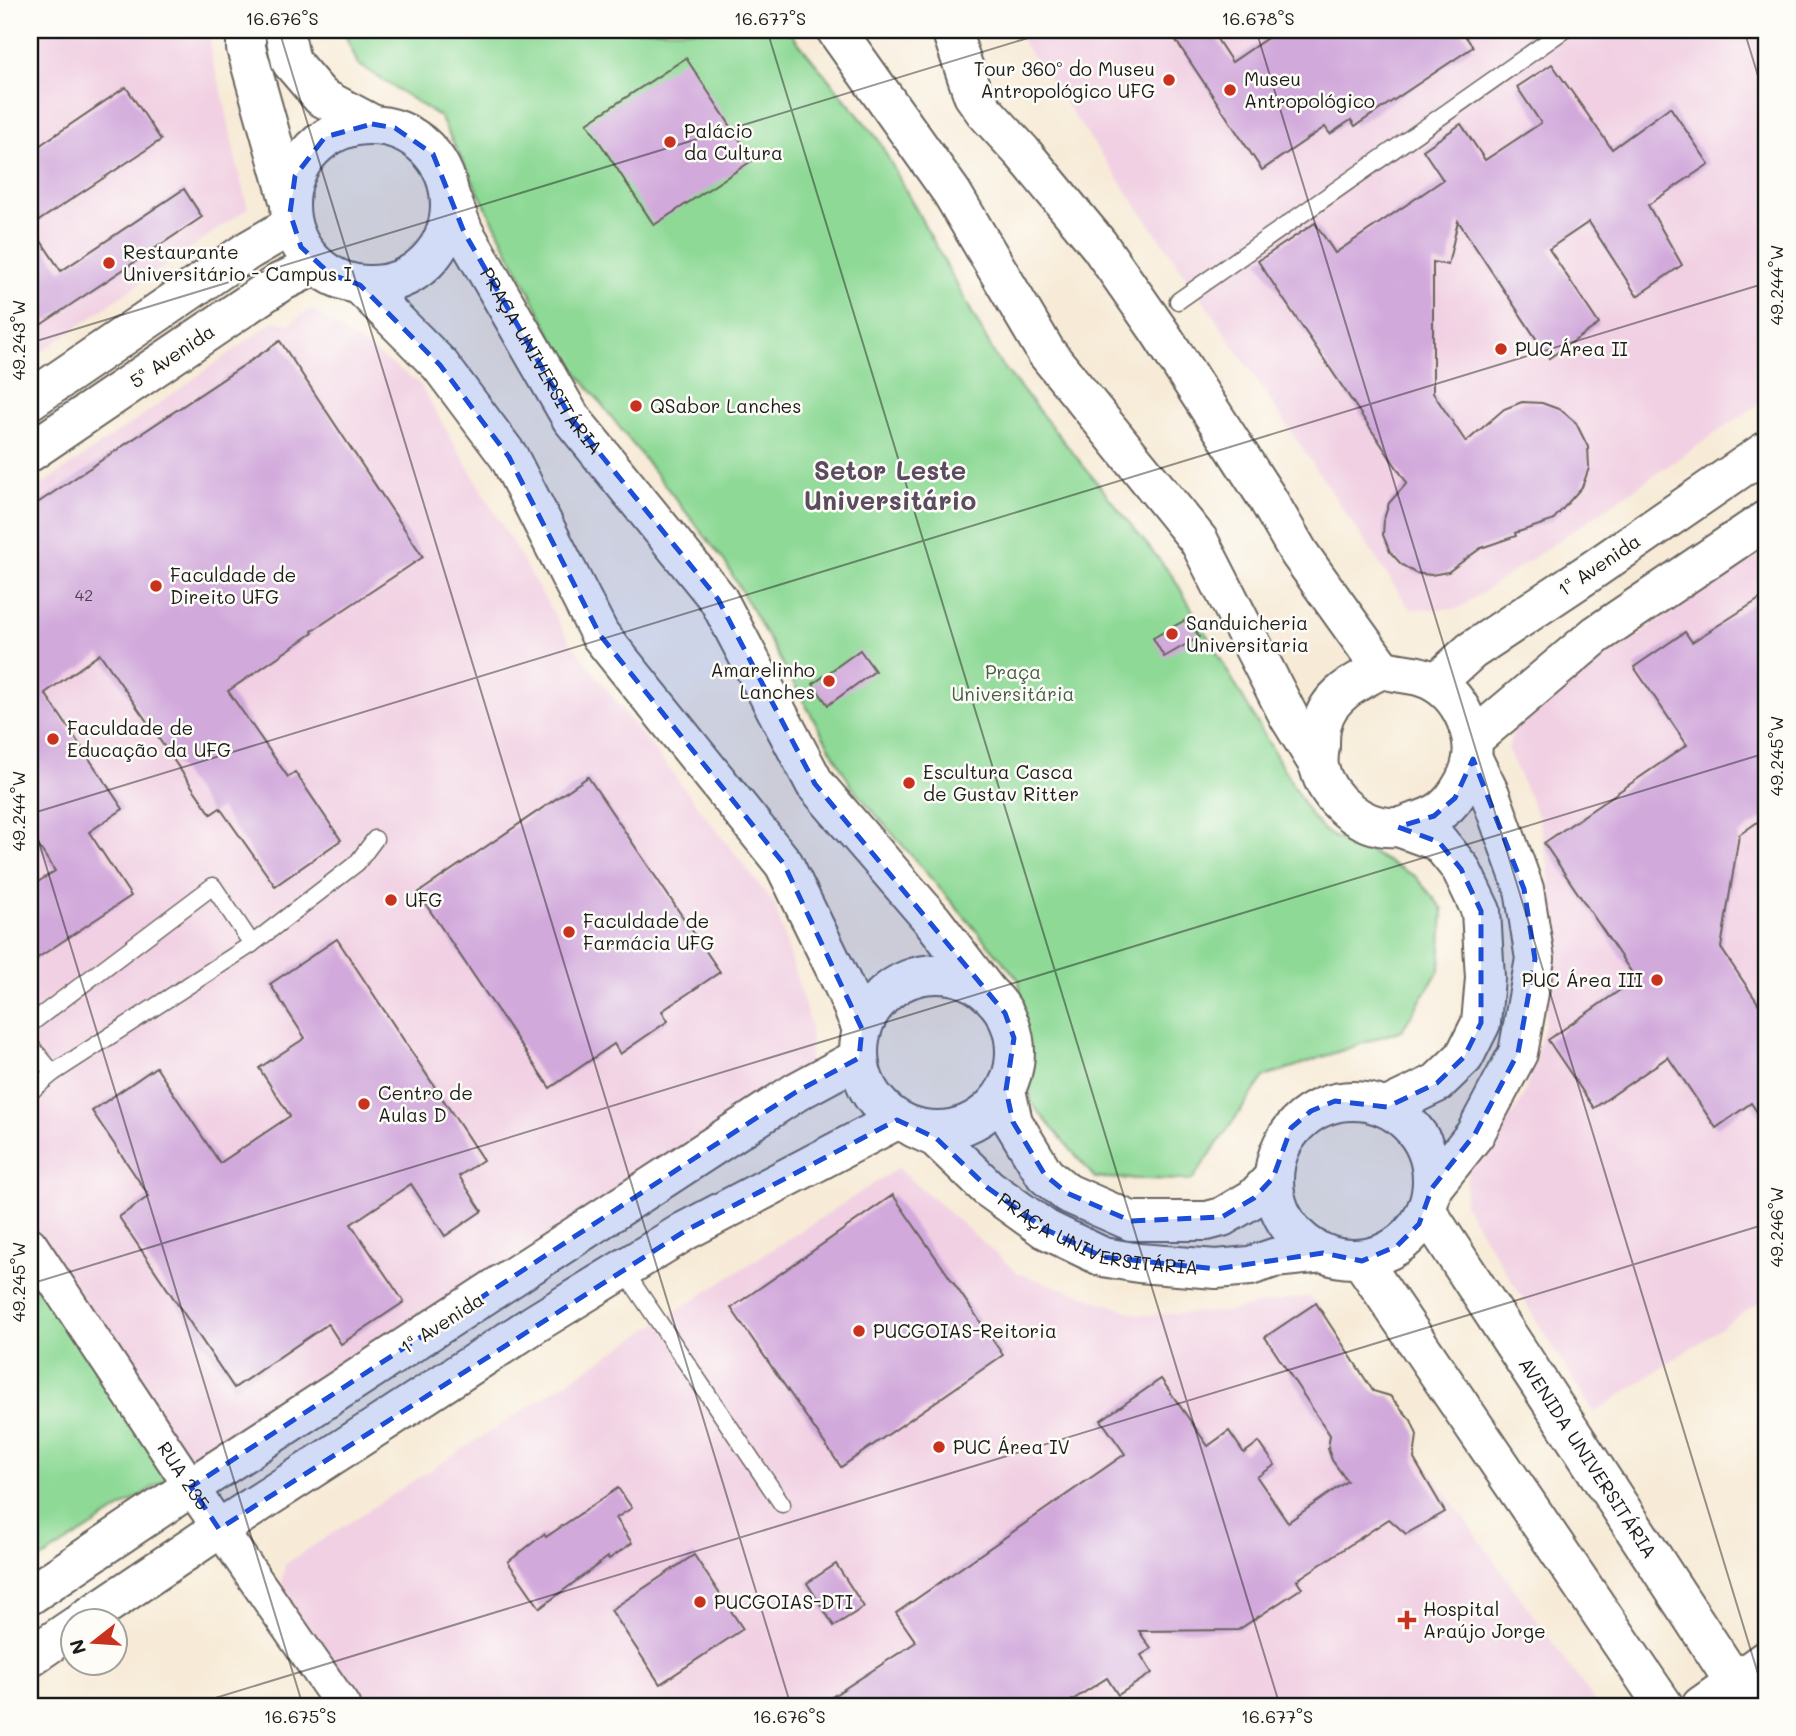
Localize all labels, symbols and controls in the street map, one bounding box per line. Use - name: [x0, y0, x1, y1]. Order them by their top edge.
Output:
- text: 16.676°S: [245, 6, 319, 30]
- text: 16.677°S: [734, 6, 806, 30]
- text: 16.678°S: [1221, 6, 1295, 30]
- place label: Tour 360º do Museu Antropológico UFG: [974, 56, 1155, 103]
- place label: Museu Antropológico: [1244, 66, 1375, 113]
- marker: Tour 360º do Museu Antropológico UFG: [1161, 72, 1177, 88]
- marker: Museu Antropológico: [1222, 82, 1238, 98]
- place label: Palácio da Cultura: [684, 118, 783, 165]
- marker: Palácio da Cultura: [662, 134, 678, 150]
- place label: Restaurante Universitário - Campus I: [123, 239, 352, 286]
- text: 49.244°W: [1764, 245, 1788, 325]
- marker: Restaurante Universitário - Campus I: [101, 255, 117, 271]
- street label: PRAÇA UNIVERSITÁRIA: [475, 262, 609, 459]
- text: 49.243°W: [6, 300, 30, 380]
- street label: 5ª Avenida: [124, 318, 219, 393]
- place label: PUC Área II: [1515, 336, 1628, 361]
- marker: PUC Área II: [1493, 341, 1509, 357]
- place label: QSabor Lanches: [650, 393, 802, 418]
- marker: QSabor Lanches: [628, 398, 644, 414]
- district label: Setor Leste Universitário: [804, 453, 976, 517]
- street label: 1ª Avenida: [1553, 528, 1645, 601]
- place label: Faculdade de Direito UFG: [170, 562, 296, 609]
- marker: Faculdade de Direito UFG: [148, 578, 164, 594]
- house number: 42: [75, 584, 93, 605]
- place label: Sanduicheria Universitaria: [1186, 610, 1309, 657]
- marker: Sanduicheria Universitaria: [1164, 626, 1180, 642]
- place label: Amarelinho Lanches: [710, 657, 815, 704]
- park label: Praça Universitária: [952, 659, 1074, 706]
- marker: Amarelinho Lanches: [821, 673, 837, 689]
- place label: Faculdade de Educação da UFG: [67, 715, 231, 762]
- text: 49.245°W: [1764, 716, 1788, 796]
- marker: Faculdade de Educação da UFG: [45, 731, 61, 747]
- place label: Escultura Casca de Gustav Ritter: [923, 759, 1079, 806]
- text: 49.244°W: [6, 771, 30, 851]
- marker: Escultura Casca de Gustav Ritter: [901, 775, 917, 791]
- place label: UFG: [405, 887, 442, 912]
- marker: UFG: [383, 892, 399, 908]
- place label: Faculdade de Farmácia UFG: [583, 908, 714, 955]
- marker: Faculdade de Farmácia UFG: [561, 924, 577, 940]
- place label: PUC Área III: [1522, 967, 1643, 992]
- marker: PUC Área III: [1649, 972, 1665, 988]
- place label: Centro de Aulas D: [378, 1080, 473, 1127]
- marker: Centro de Aulas D: [356, 1096, 372, 1112]
- street label: PRAÇA UNIVERSITÁRIA: [993, 1186, 1199, 1280]
- text: 49.246°W: [1764, 1187, 1788, 1267]
- text: 49.245°W: [6, 1242, 30, 1322]
- street label: 1ª Avenida: [395, 1286, 488, 1359]
- place label: PUCGOIAS-Reitoria: [873, 1318, 1057, 1343]
- marker: PUCGOIAS-Reitoria: [851, 1323, 867, 1339]
- street label: AVENIDA UNIVERSITÁRIA: [1514, 1352, 1663, 1563]
- place label: PUC Área IV: [953, 1434, 1070, 1459]
- street label: RUA 235: [152, 1437, 216, 1514]
- marker: PUC Área IV: [931, 1439, 947, 1455]
- place label: PUCGOIAS-DTI: [714, 1589, 853, 1614]
- marker: PUCGOIAS-DTI: [692, 1594, 708, 1610]
- place label: Hospital Araújo Jorge: [1423, 1596, 1546, 1643]
- north arrow: [60, 1606, 130, 1676]
- marker: Hospital Araújo Jorge: [1397, 1610, 1417, 1630]
- text: N: [63, 1637, 91, 1658]
- text: 16.675°S: [264, 1704, 336, 1728]
- text: 16.676°S: [752, 1704, 826, 1728]
- text: 16.677°S: [1241, 1704, 1313, 1728]

